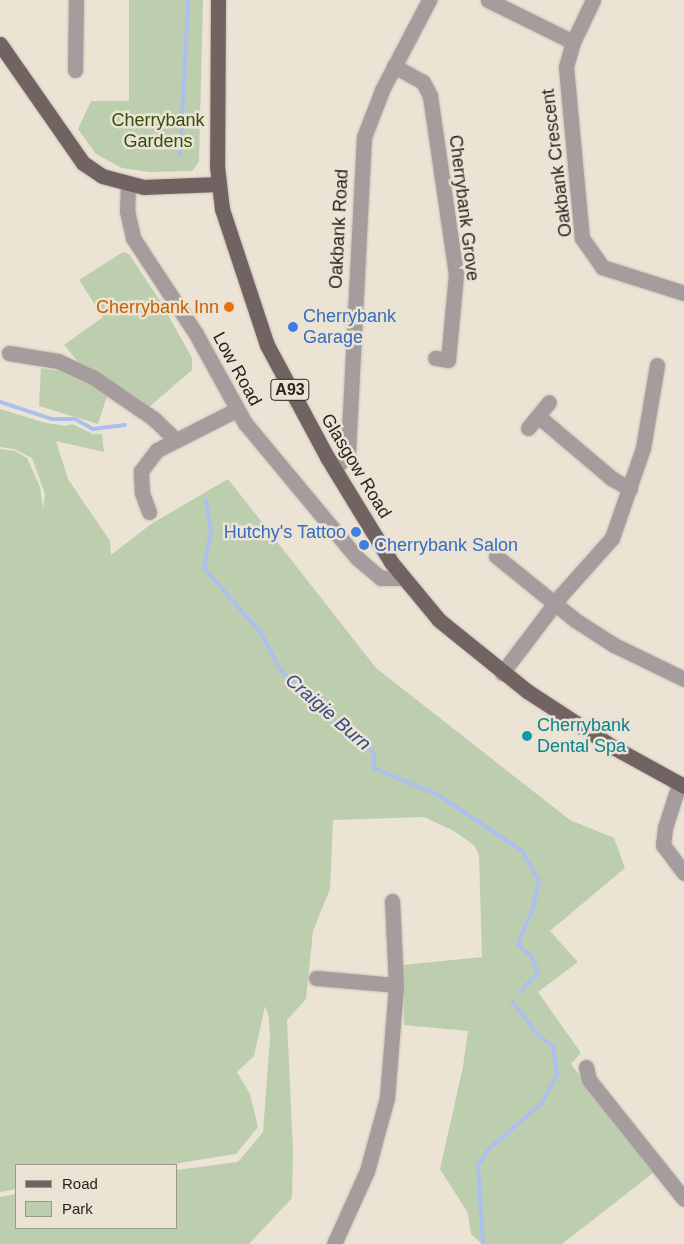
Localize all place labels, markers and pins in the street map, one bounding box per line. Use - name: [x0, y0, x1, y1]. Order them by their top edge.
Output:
- place label: Cherrybank Inn: [96, 296, 219, 318]
- marker: Cherrybank Inn: [223, 301, 235, 313]
- place label: Cherrybank Garage: [303, 306, 396, 348]
- marker: Cherrybank Garage: [287, 321, 299, 333]
- place label: Hutchy's Tattoo: [224, 521, 346, 543]
- marker: Hutchy's Tattoo: [350, 526, 362, 538]
- place label: Cherrybank Salon: [374, 534, 518, 556]
- marker: Cherrybank Salon: [358, 539, 370, 551]
- place label: Cherrybank Dental Spa: [537, 715, 630, 758]
- marker: Cherrybank Dental Spa: [521, 730, 533, 742]

